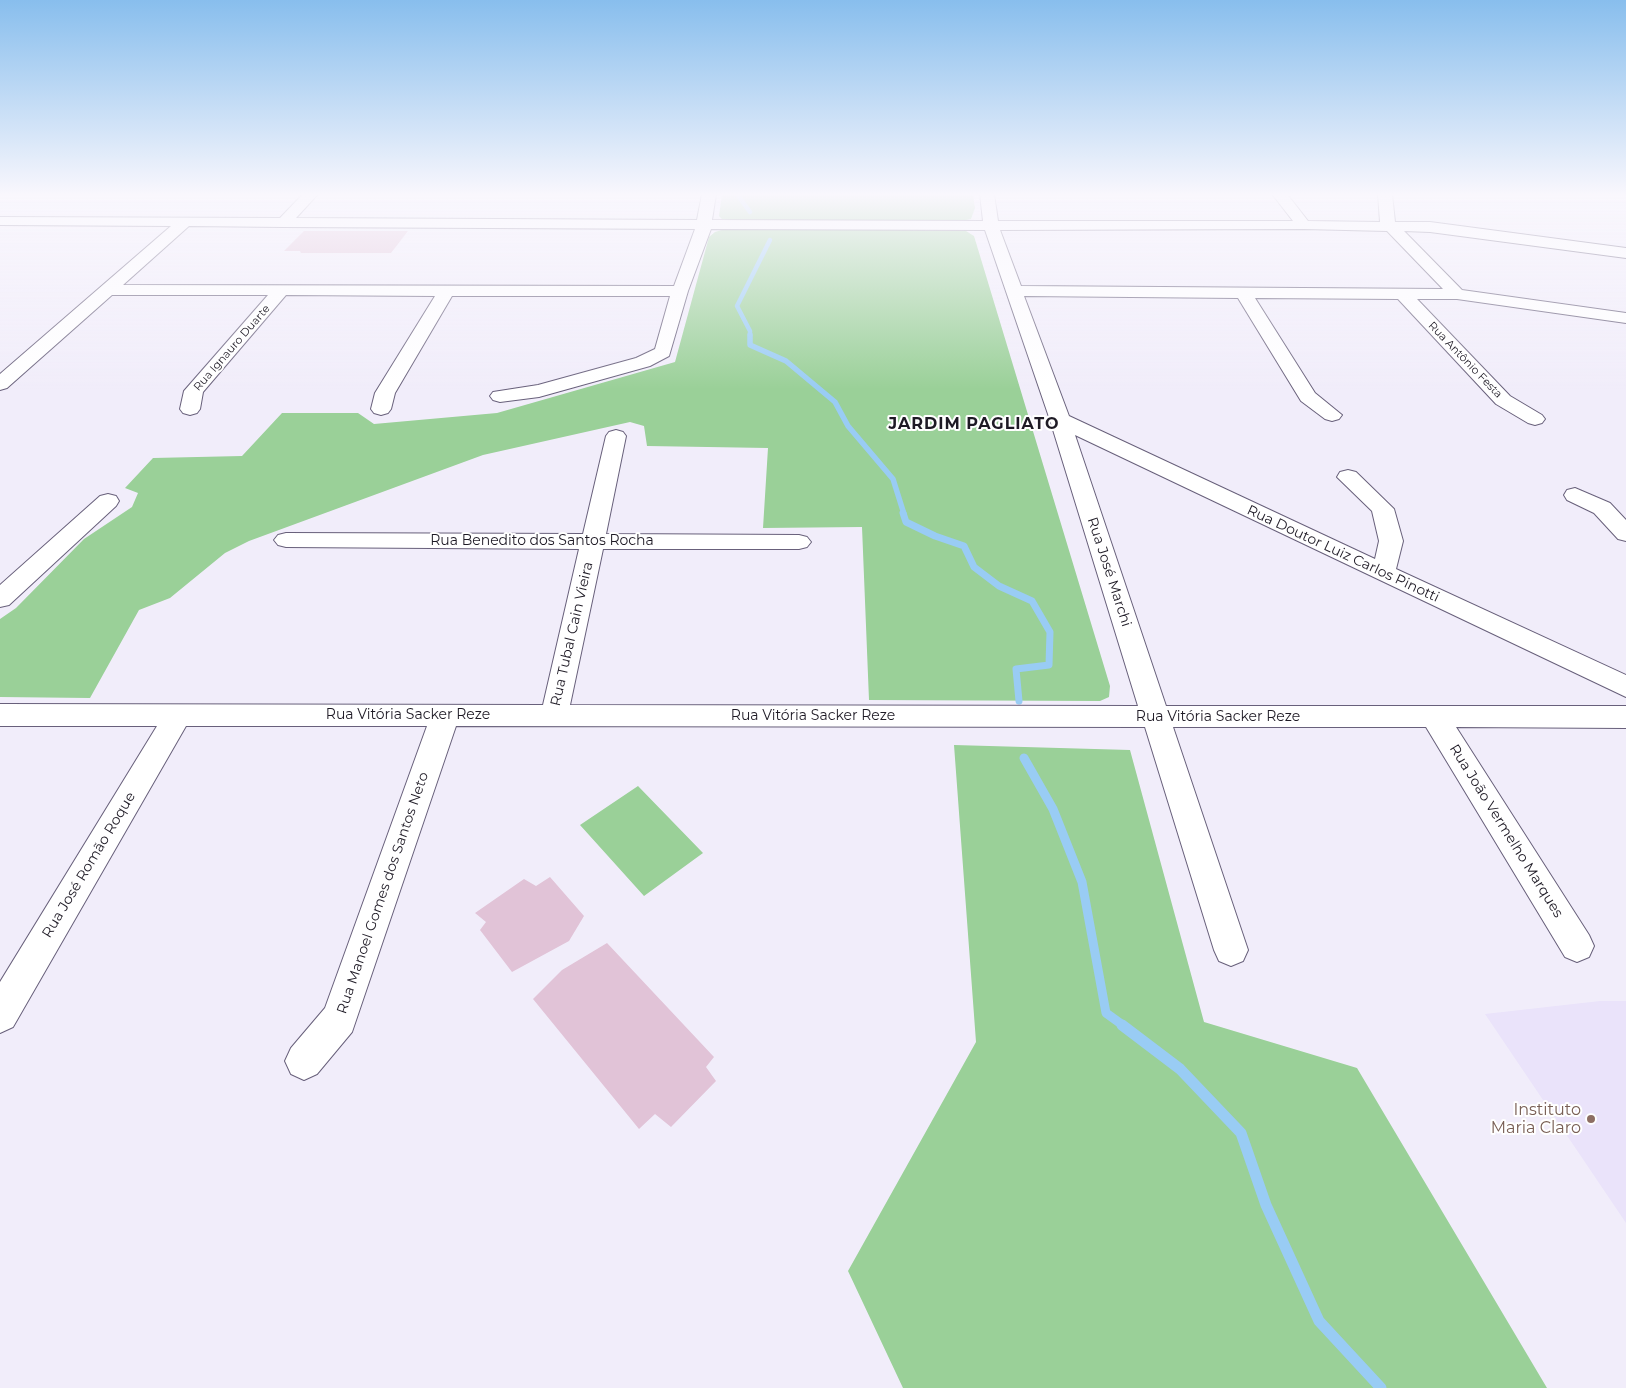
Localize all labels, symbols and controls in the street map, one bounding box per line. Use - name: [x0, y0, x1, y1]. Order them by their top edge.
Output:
- street label: Rua Ignauro Duarte: [191, 302, 273, 394]
- street label: Rua Antônio Festa: [1425, 319, 1505, 401]
- district label: JARDIM PAGLIATO: [887, 414, 1061, 434]
- street label: Rua Doutor Luiz Carlos Pinotti: [1244, 502, 1442, 606]
- street label: Rua José Marchi: [1083, 515, 1135, 629]
- street label: Rua Benedito dos Santos Rocha: [430, 533, 654, 549]
- street label: Rua Tubal Cain Vieira: [547, 560, 597, 708]
- street label: Rua Vitória Sacker Reze: [326, 707, 490, 723]
- street label: Rua Vitória Sacker Reze: [731, 708, 895, 724]
- street label: Rua Vitória Sacker Reze: [1136, 709, 1300, 725]
- street label: Rua João Vermelho Marques: [1446, 741, 1566, 921]
- street label: Rua Manoel Gomes dos Santos Neto: [334, 770, 432, 1016]
- street label: Rua José Romão Roque: [39, 789, 139, 941]
- place label: Instituto Maria Claro: [1491, 1100, 1581, 1138]
- marker: Instituto Maria Claro: [1585, 1113, 1597, 1125]

